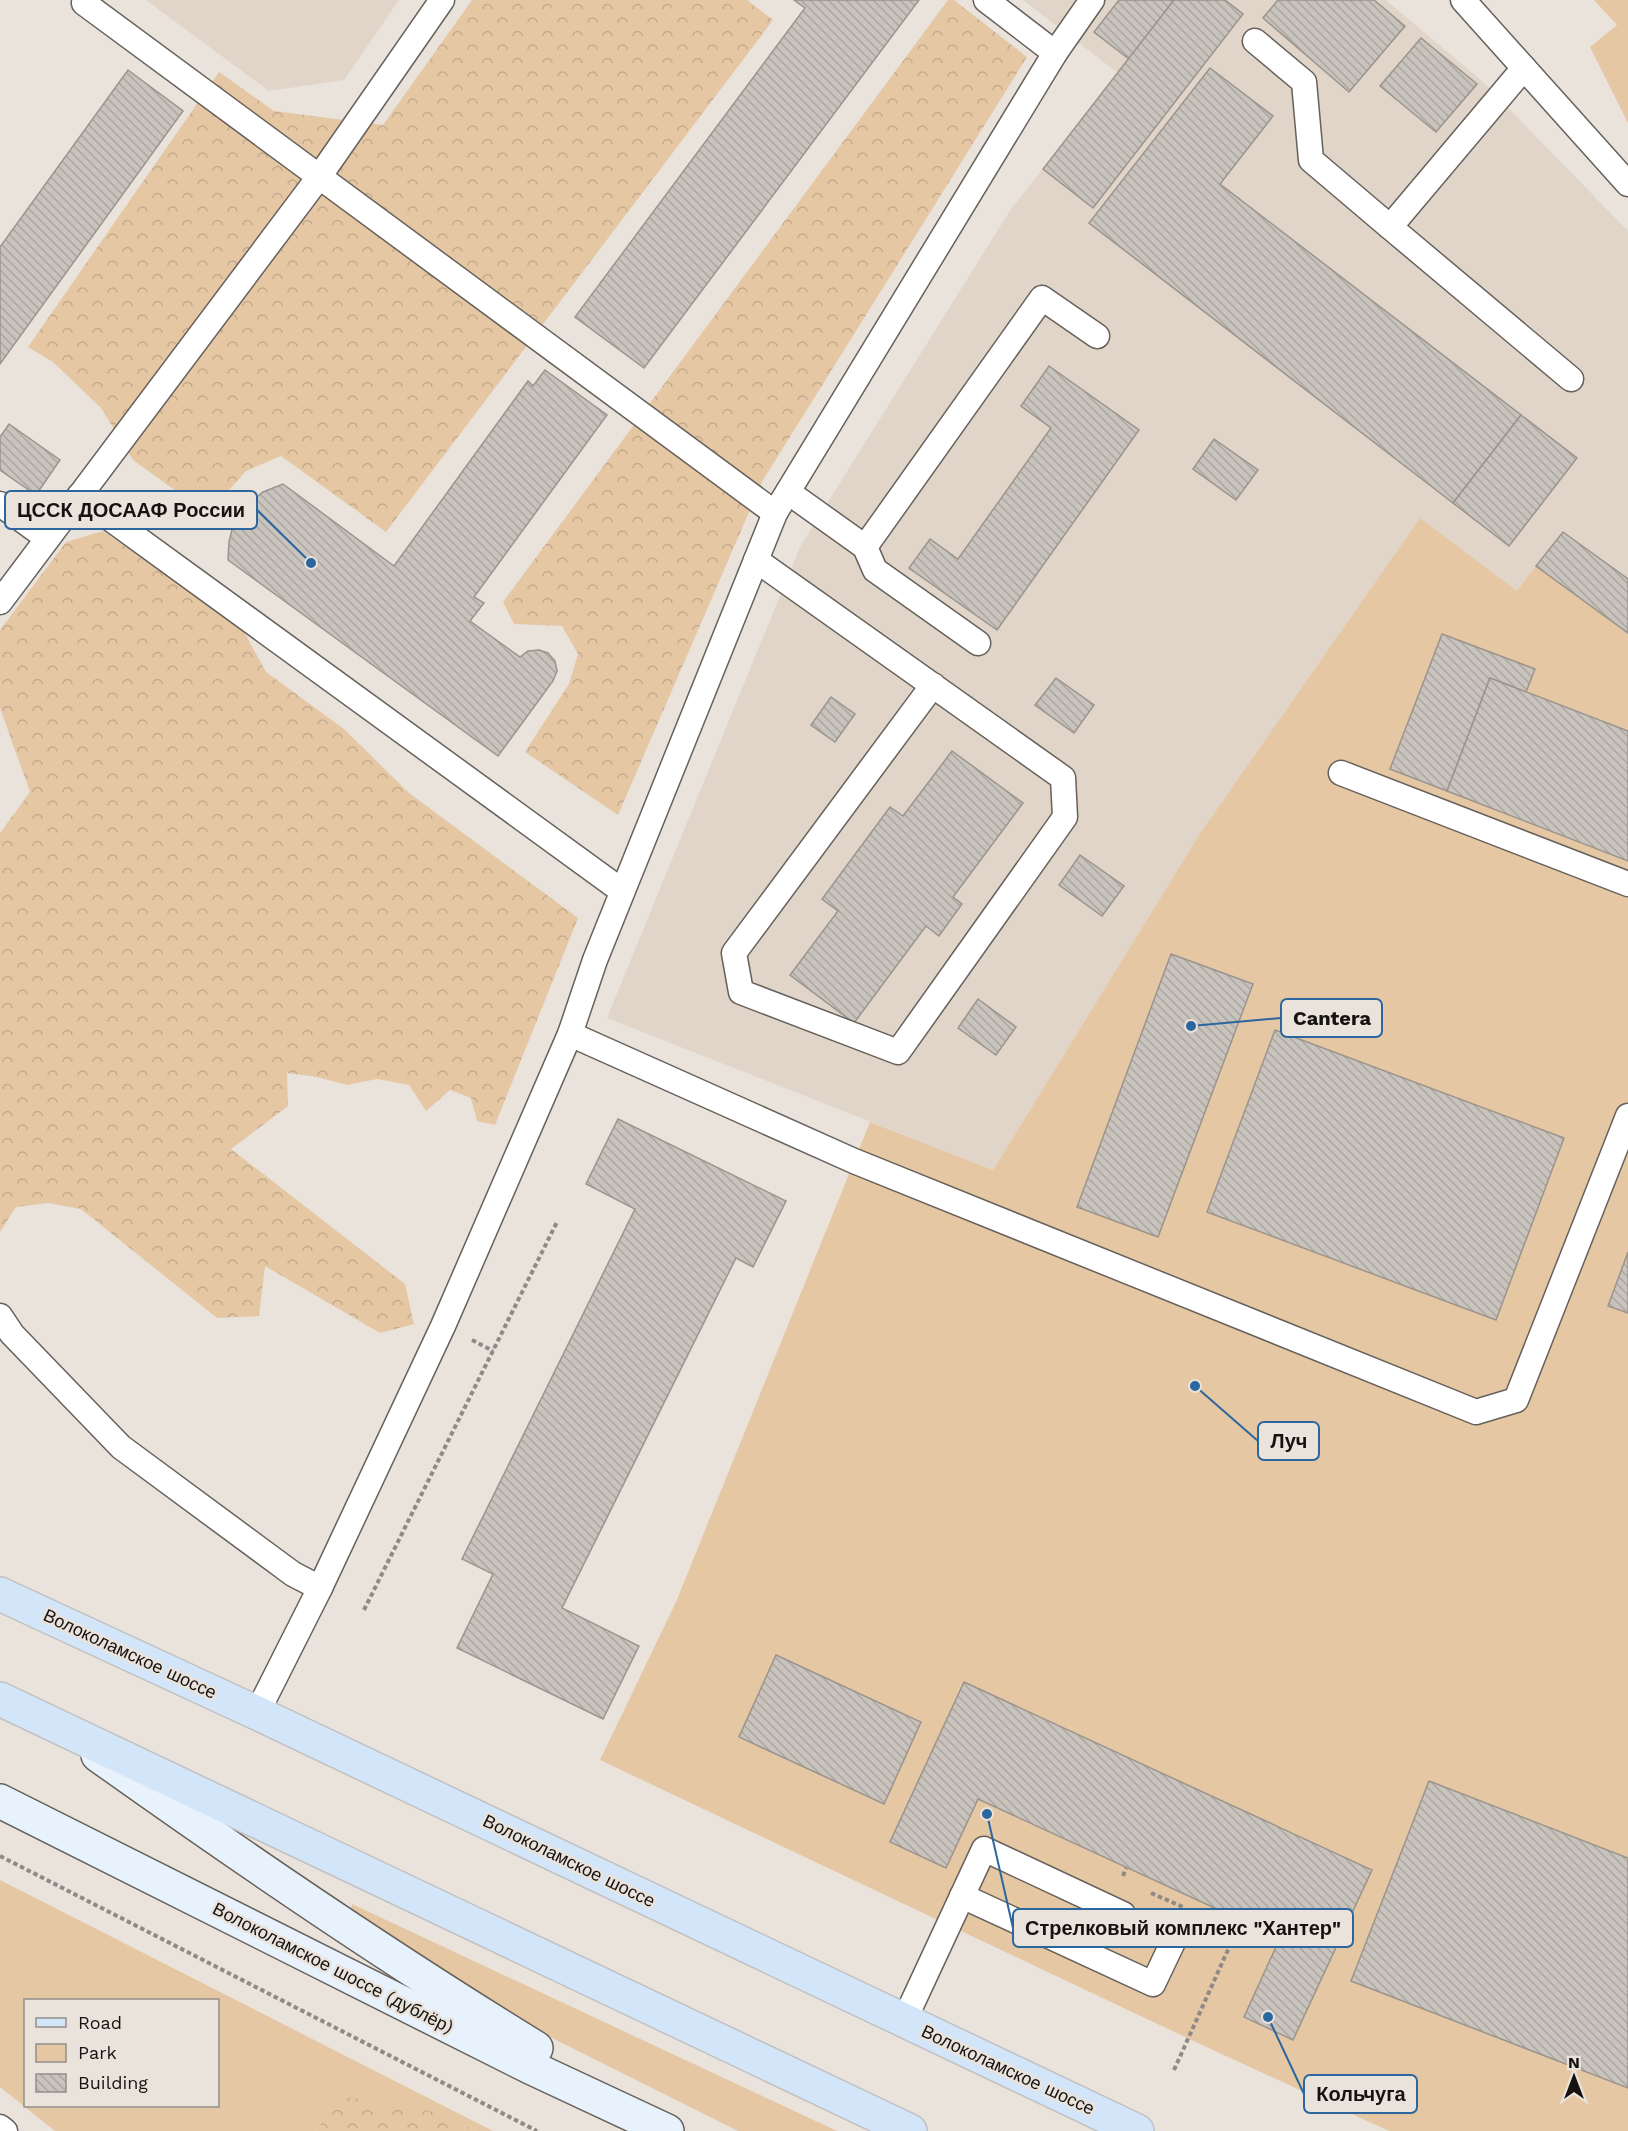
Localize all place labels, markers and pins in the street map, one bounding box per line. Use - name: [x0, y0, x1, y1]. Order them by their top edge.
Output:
- callout: ЦССК ДОСААФ России: [5, 491, 257, 529]
- callout: Cantera: [1281, 999, 1382, 1037]
- callout: Луч: [1258, 1422, 1319, 1460]
- callout: Стрелковый комплекс "Хантер": [1013, 1909, 1353, 1947]
- callout: Кольчуга: [1304, 2075, 1417, 2113]

